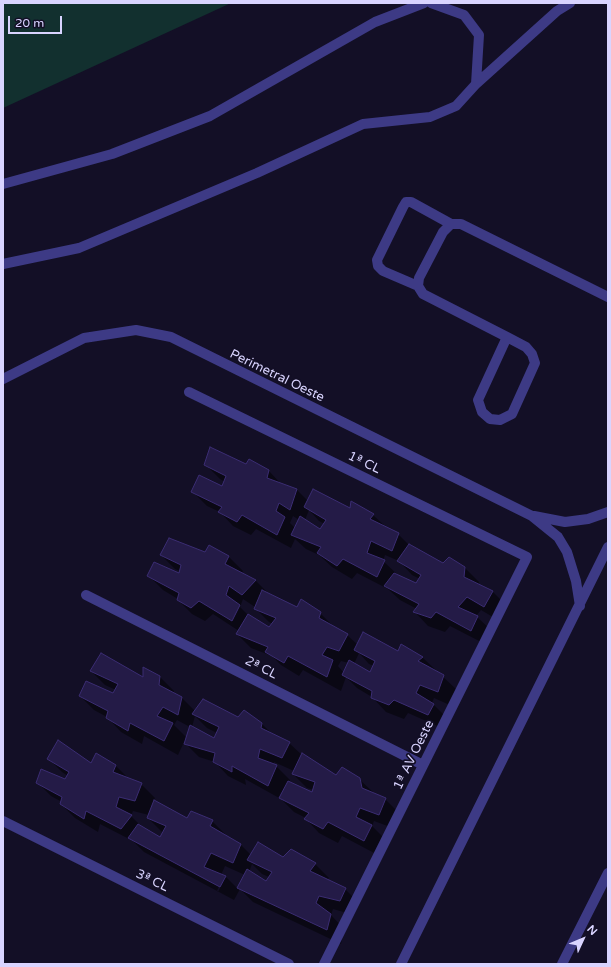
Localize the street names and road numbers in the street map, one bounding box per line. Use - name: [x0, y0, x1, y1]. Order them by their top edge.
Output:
- street label: Perimetral Oeste: [227, 346, 327, 406]
- street label: 1ª CL: [345, 448, 383, 478]
- street label: 2ª CL: [242, 653, 280, 683]
- street label: 1ª AV Oeste: [390, 718, 438, 792]
- street label: 3ª CL: [133, 866, 171, 896]

